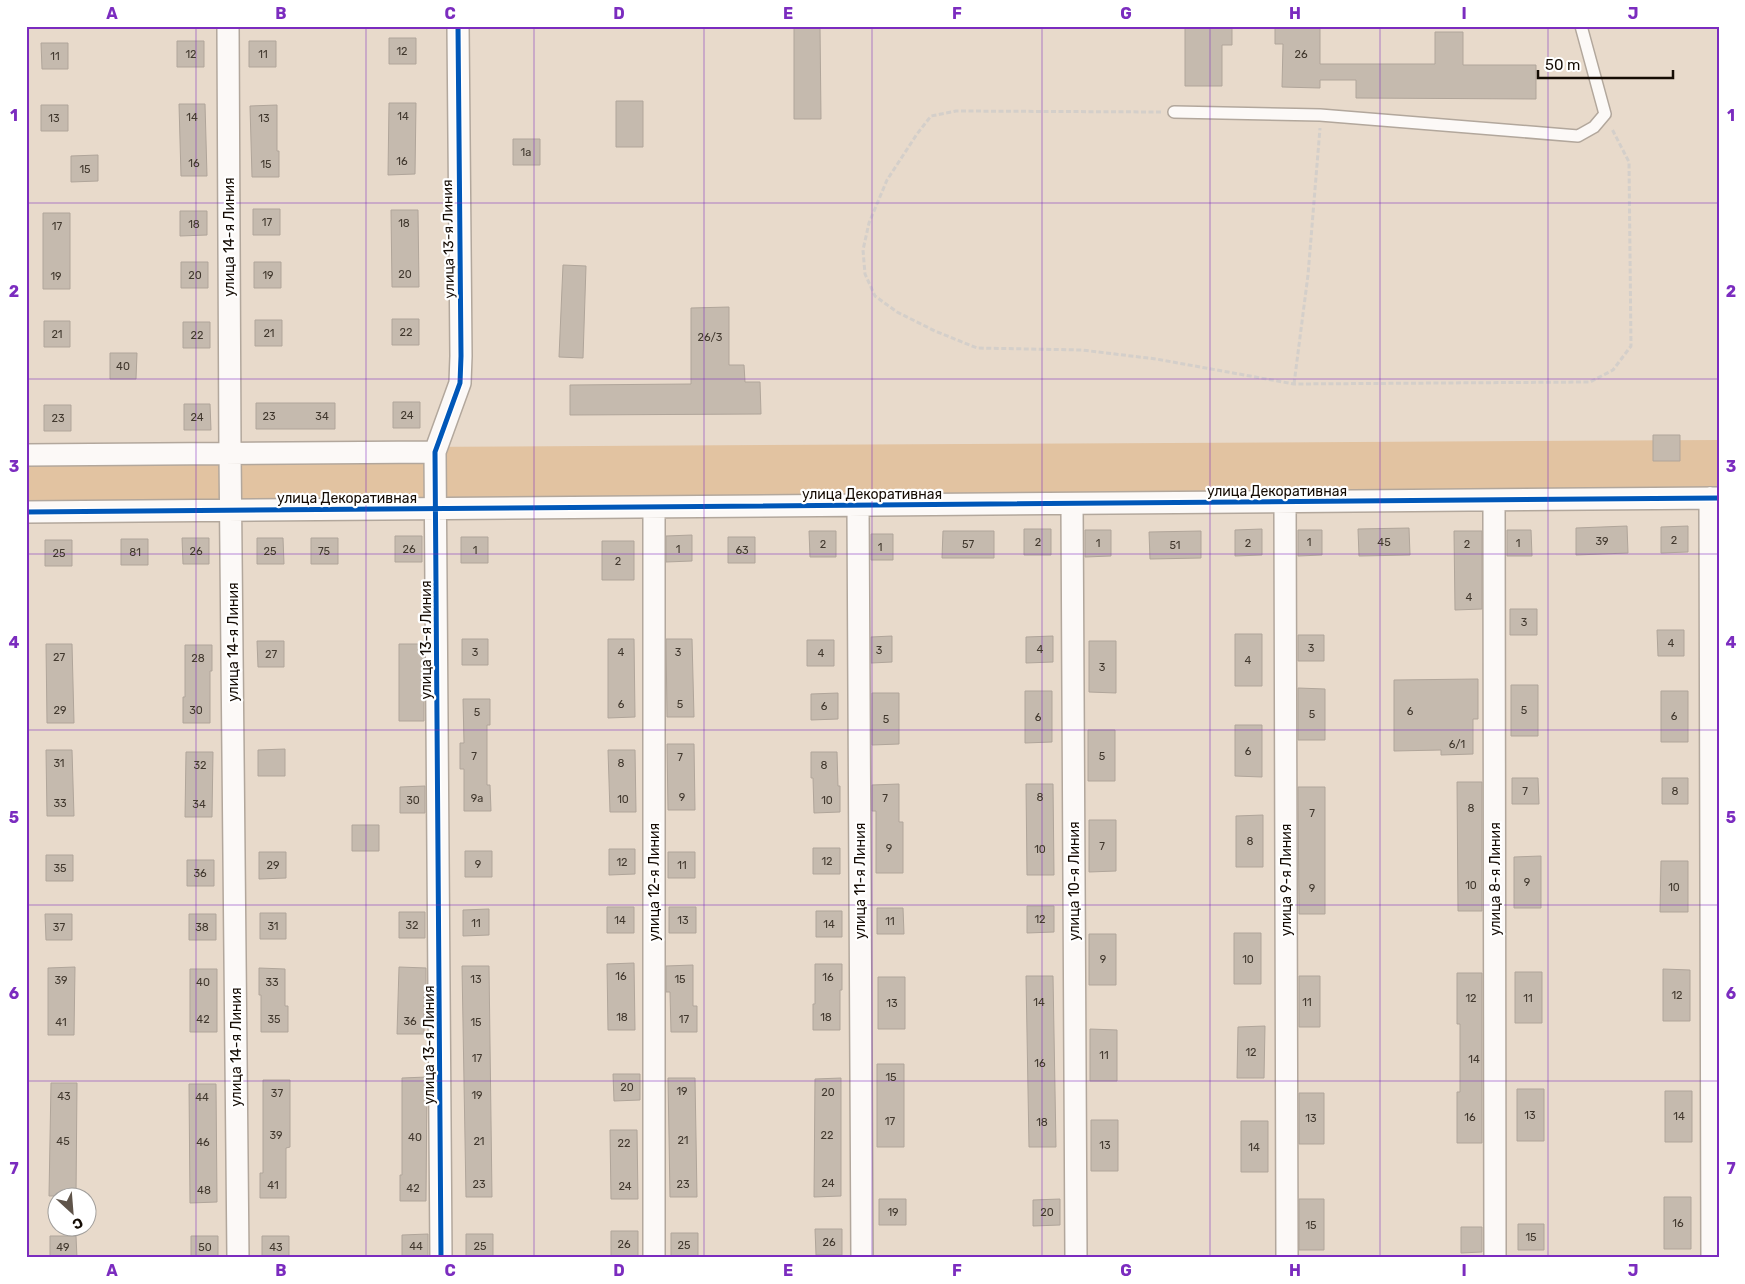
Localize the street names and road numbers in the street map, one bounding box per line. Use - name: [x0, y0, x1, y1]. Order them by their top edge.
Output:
- street label: улица 14-я Линия: [221, 177, 238, 297]
- street label: улица 13-я Линия: [439, 179, 458, 299]
- street label: улица Декоративная: [1207, 483, 1347, 500]
- street label: улица Декоративная: [802, 486, 942, 503]
- street label: улица Декоративная: [277, 490, 417, 507]
- street label: улица 13-я Линия: [418, 580, 435, 700]
- street label: улица 14-я Линия: [225, 582, 242, 702]
- street label: улица 10-я Линия: [1066, 821, 1083, 941]
- street label: улица 8-я Линия: [1487, 822, 1504, 936]
- street label: улица 12-я Линия: [646, 823, 663, 941]
- street label: улица 11-я Линия: [852, 823, 869, 939]
- street label: улица 9-я Линия: [1278, 824, 1295, 936]
- street label: улица 13-я Линия: [421, 985, 438, 1105]
- street label: улица 14-я Линия: [228, 987, 245, 1107]

